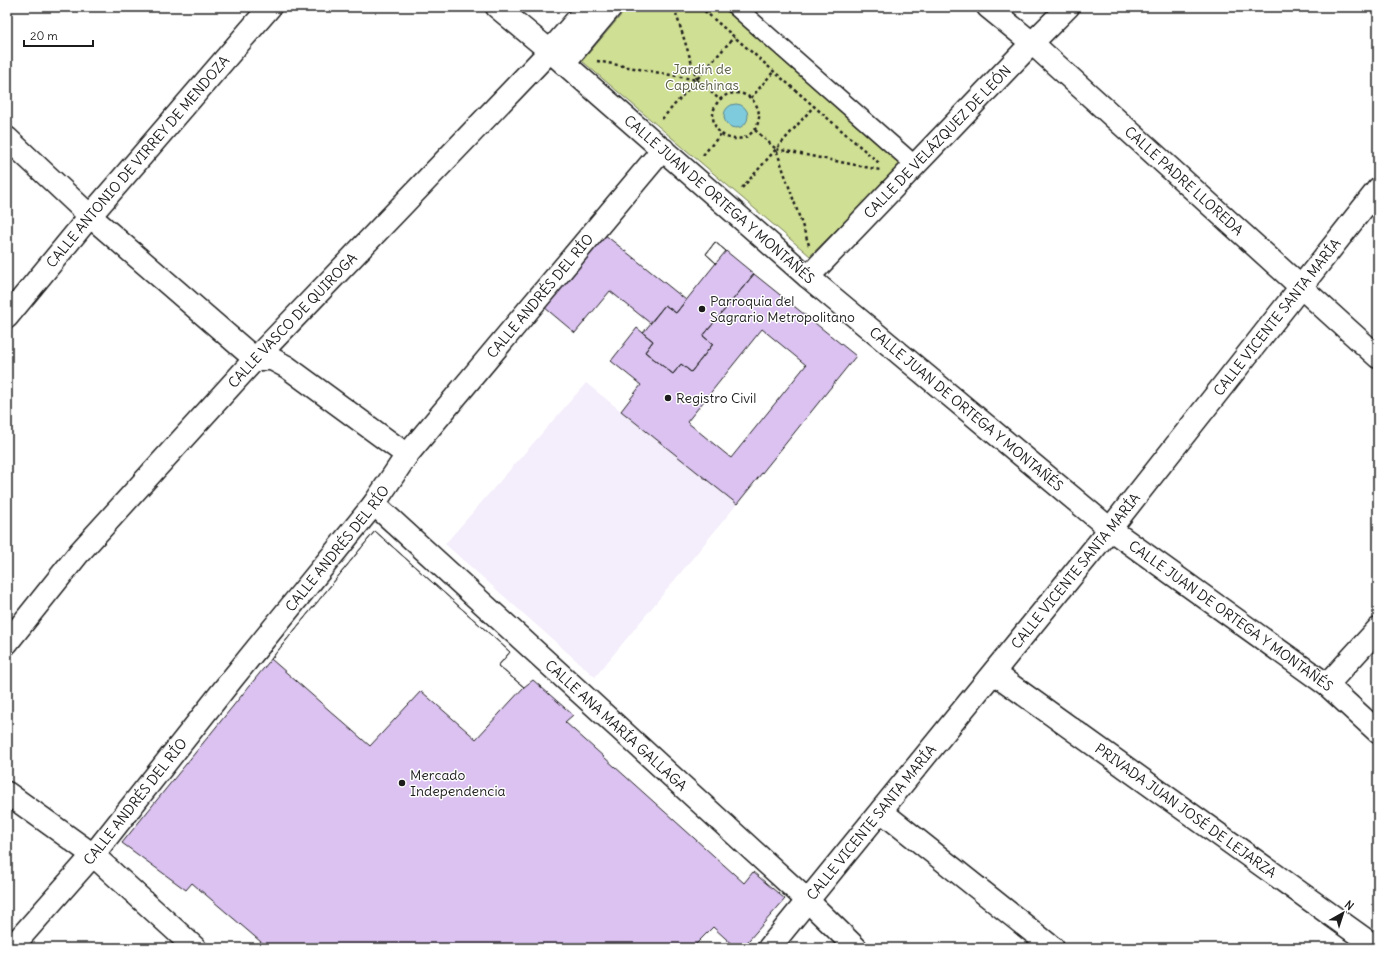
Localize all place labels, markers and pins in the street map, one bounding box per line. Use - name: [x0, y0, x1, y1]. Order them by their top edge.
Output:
- place label: Parroquia del Sagrario Metropolitano: [710, 292, 855, 326]
- marker: Parroquia del Sagrario Metropolitano: [697, 304, 707, 314]
- place label: Registro Civil: [676, 389, 756, 407]
- marker: Registro Civil: [663, 393, 673, 403]
- place label: Mercado Independencia: [410, 766, 506, 800]
- marker: Mercado Independencia: [397, 778, 407, 788]

